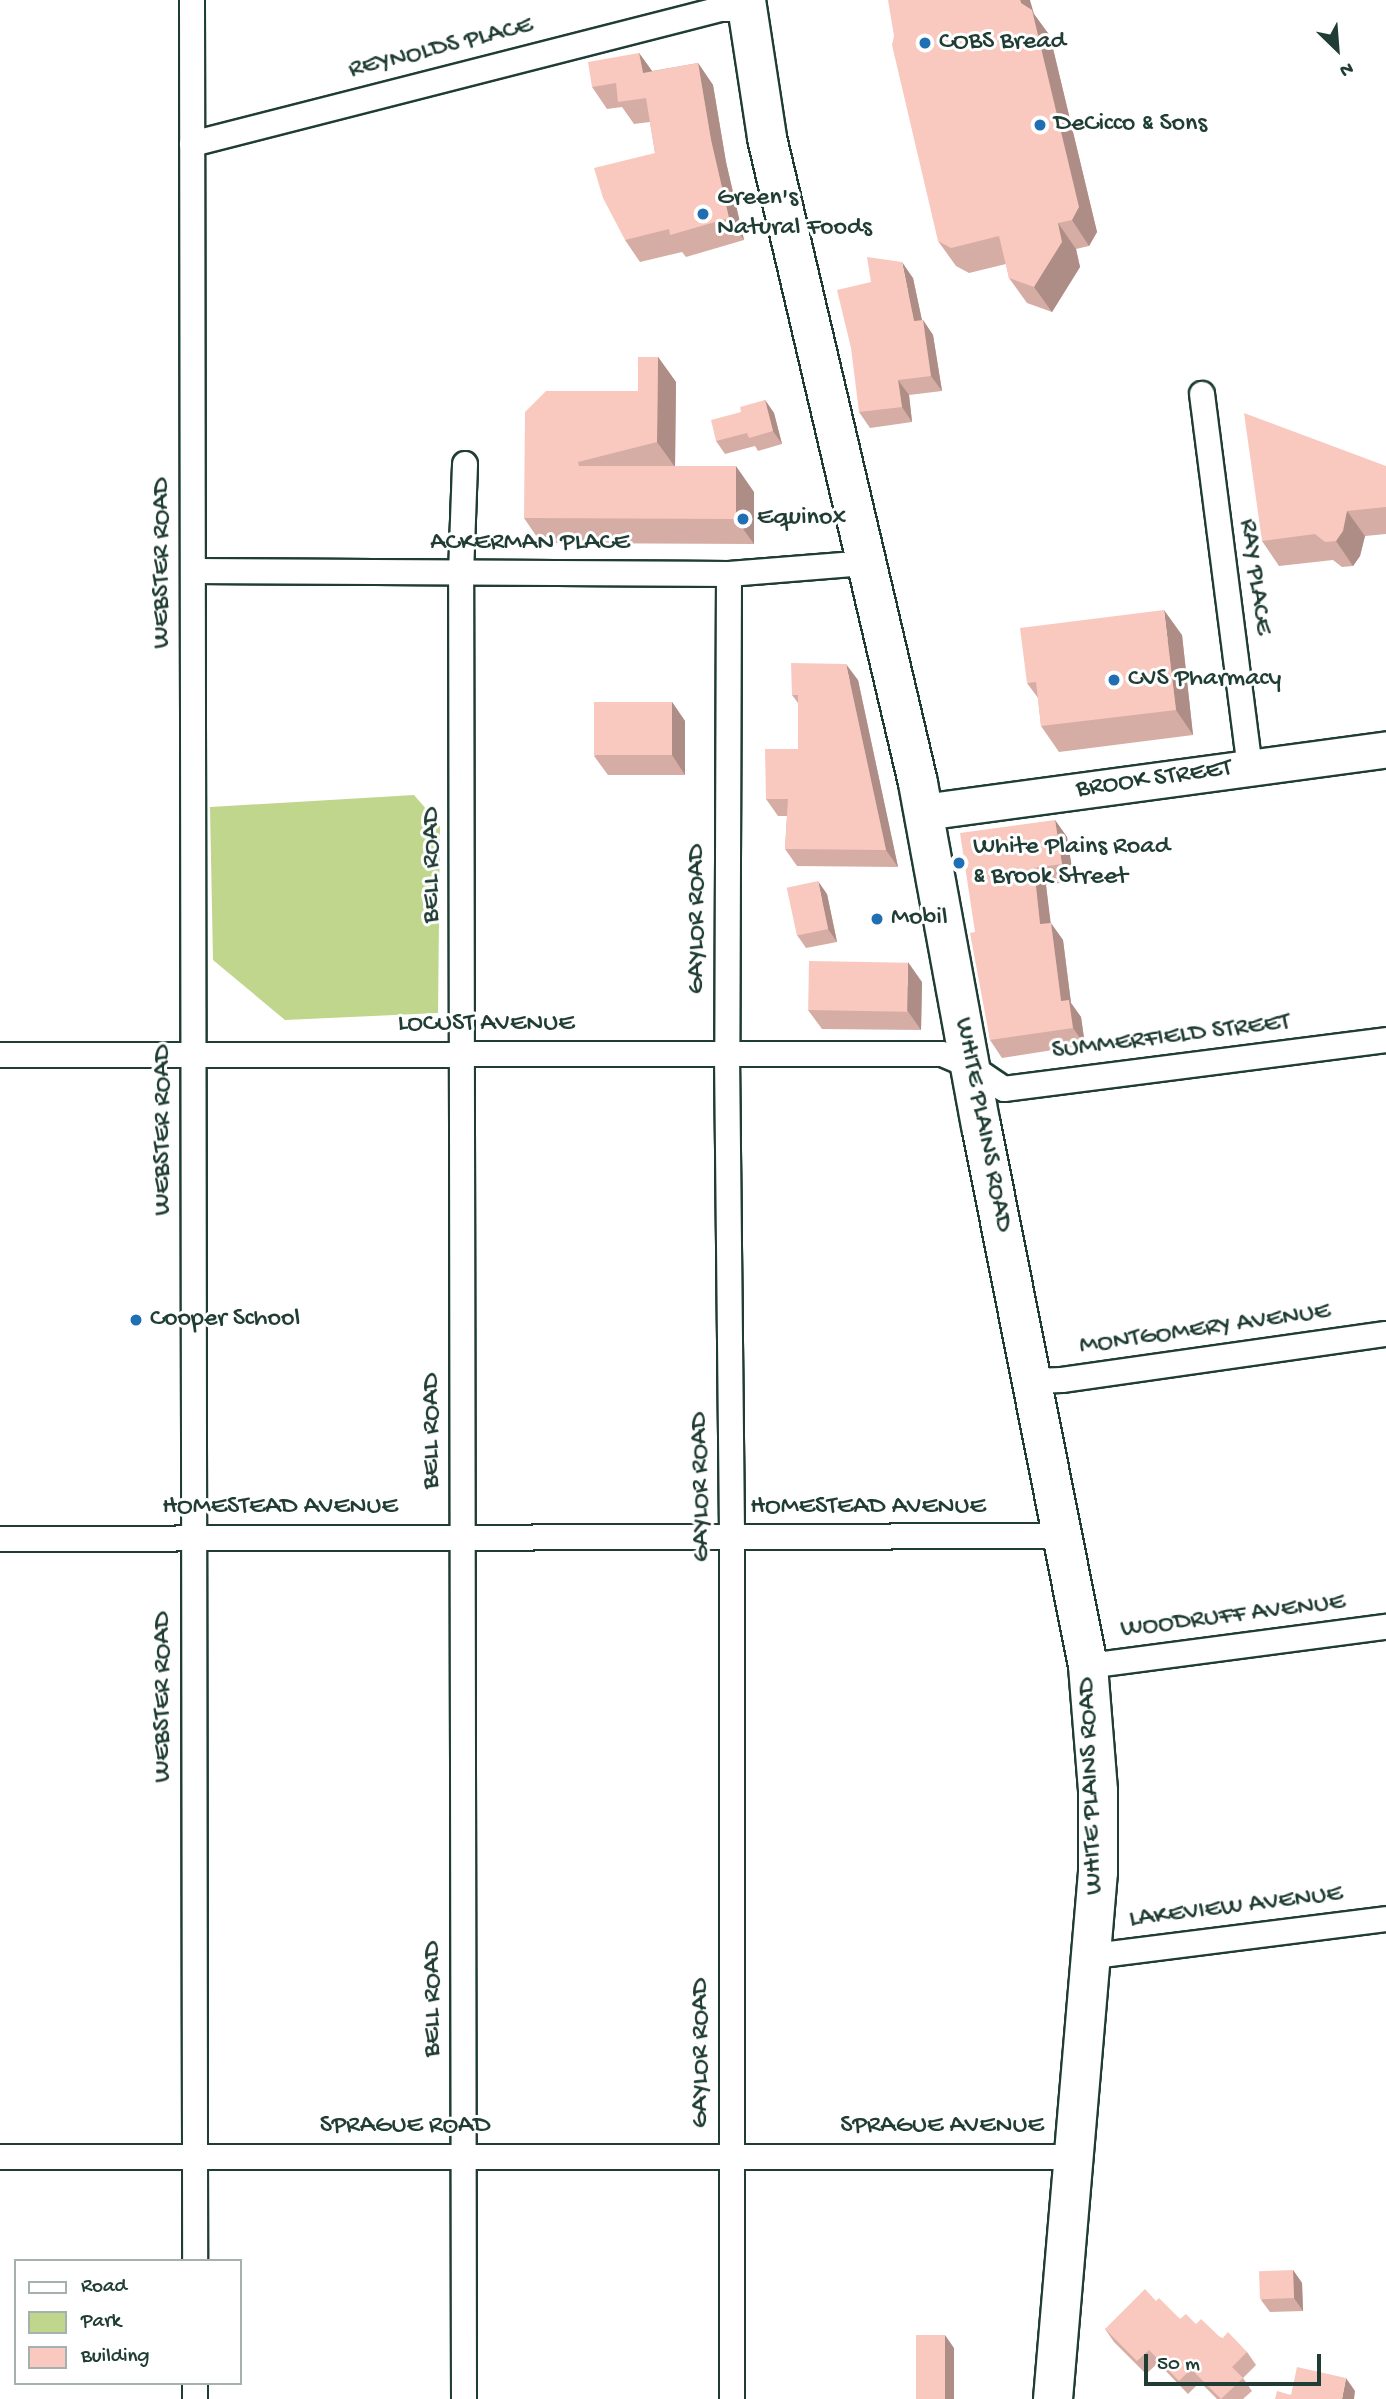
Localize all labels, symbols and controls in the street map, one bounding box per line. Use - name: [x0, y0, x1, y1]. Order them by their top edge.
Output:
- street label: REYNOLDS PLACE: [346, 11, 536, 87]
- north arrow: [1302, 14, 1372, 84]
- place label: COBS Bread: [939, 27, 1066, 59]
- marker: COBS Bread: [917, 35, 933, 51]
- text: N: [1336, 55, 1357, 82]
- place label: DeCicco & Sons: [1054, 109, 1207, 141]
- marker: DeCicco & Sons: [1032, 117, 1048, 133]
- place label: Green's Natural Foods: [717, 183, 872, 244]
- marker: Green's Natural Foods: [695, 206, 711, 222]
- street label: WEBSTER ROAD: [147, 477, 179, 649]
- place label: Equinox: [757, 503, 846, 535]
- marker: Equinox: [735, 511, 751, 527]
- street label: RAY PLACE: [1230, 517, 1278, 637]
- street label: ACKERMAN PLACE: [430, 528, 630, 560]
- place label: CVS Pharmacy: [1128, 664, 1281, 696]
- marker: CVS Pharmacy: [1106, 672, 1122, 688]
- street label: BROOK STREET: [1074, 754, 1234, 806]
- street label: BELL ROAD: [417, 807, 449, 923]
- place label: White Plains Road & Brook Street: [973, 832, 1170, 894]
- street label: GAYLOR ROAD: [682, 844, 714, 994]
- marker: White Plains Road & Brook Street: [951, 855, 967, 871]
- place label: Mobil: [891, 903, 948, 935]
- marker: Mobil: [869, 911, 885, 927]
- street label: SUMMERFIELD STREET: [1050, 1008, 1292, 1068]
- street label: LOCUST AVENUE: [398, 1009, 574, 1041]
- street label: WHITE PLAINS ROAD: [946, 1015, 1018, 1235]
- street label: WEBSTER ROAD: [148, 1044, 180, 1216]
- street label: MONTGOMERY AVENUE: [1078, 1297, 1332, 1363]
- place label: Cooper School: [150, 1304, 300, 1336]
- marker: Cooper School: [128, 1312, 144, 1328]
- street label: BELL ROAD: [417, 1373, 449, 1489]
- street label: GAYLOR ROAD: [685, 1412, 719, 1562]
- street label: HOMESTEAD AVENUE: [162, 1492, 398, 1524]
- street label: HOMESTEAD AVENUE: [750, 1492, 986, 1524]
- street label: WOODRUFF AVENUE: [1119, 1588, 1347, 1646]
- street label: WEBSTER ROAD: [148, 1611, 180, 1783]
- street label: WHITE PLAINS ROAD: [1073, 1677, 1111, 1895]
- street label: LAKEVIEW AVENUE: [1128, 1879, 1344, 1937]
- street label: BELL ROAD: [418, 1941, 450, 2057]
- street label: GAYLOR ROAD: [686, 1978, 718, 2128]
- street label: SPRAGUE ROAD: [320, 2111, 490, 2143]
- street label: SPRAGUE AVENUE: [840, 2111, 1044, 2143]
- legend: [14, 2259, 242, 2385]
- text: Road: [81, 2275, 127, 2300]
- text: Park: [81, 2310, 121, 2335]
- scale bar: [1148, 2340, 1325, 2384]
- text: Building: [81, 2345, 150, 2370]
- text: 50 m: [1157, 2353, 1200, 2378]

